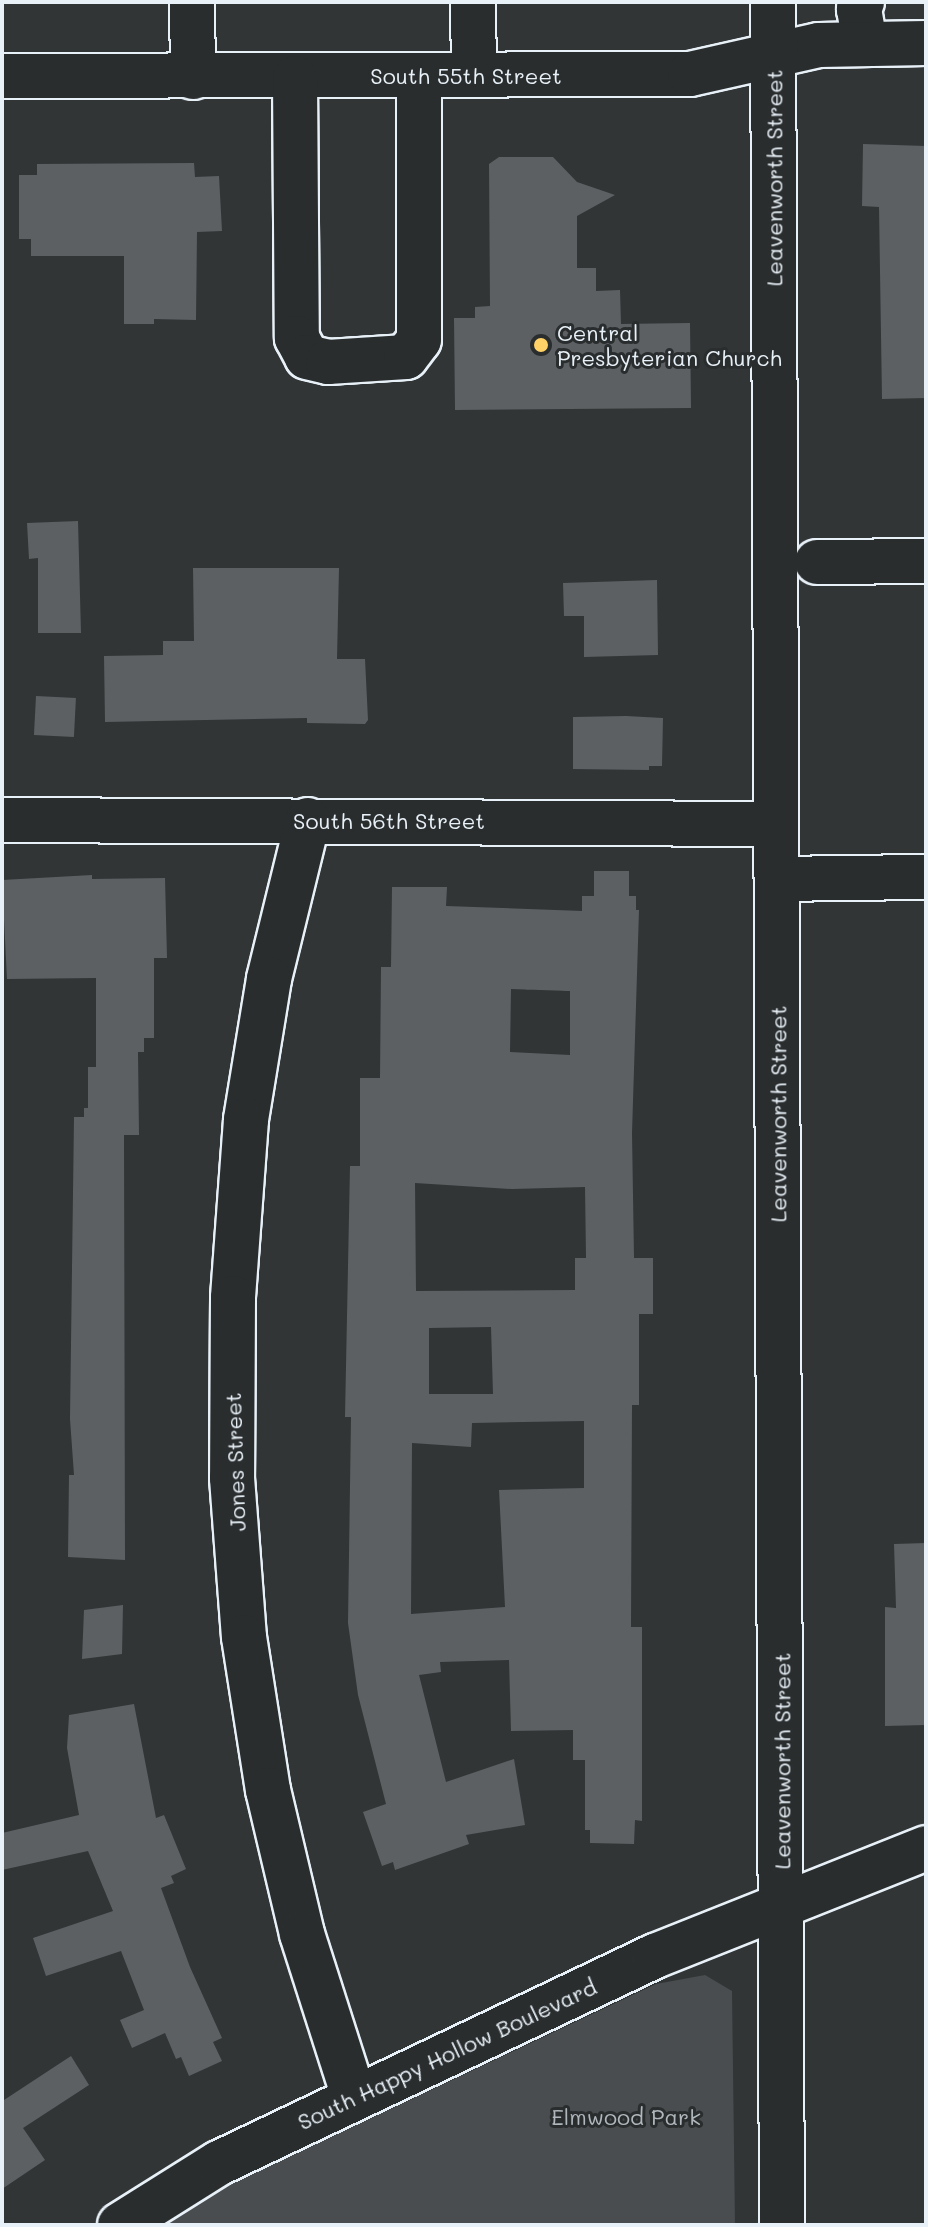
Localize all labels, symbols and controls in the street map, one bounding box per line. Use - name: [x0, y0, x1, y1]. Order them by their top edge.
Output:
- street label: South 55th Street: [370, 63, 562, 89]
- street label: Leavenworth Street: [761, 70, 787, 286]
- place label: Central Presbyterian Church: [557, 319, 782, 370]
- marker: Central Presbyterian Church: [532, 336, 550, 354]
- street label: South 56th Street: [293, 808, 485, 834]
- street label: Leavenworth Street: [765, 1006, 791, 1222]
- street label: Jones Street: [219, 1392, 251, 1532]
- street label: Leavenworth Street: [769, 1653, 795, 1869]
- street label: South Happy Hollow Boulevard: [293, 1973, 601, 2135]
- park label: Elmwood Park: [551, 2104, 701, 2130]

